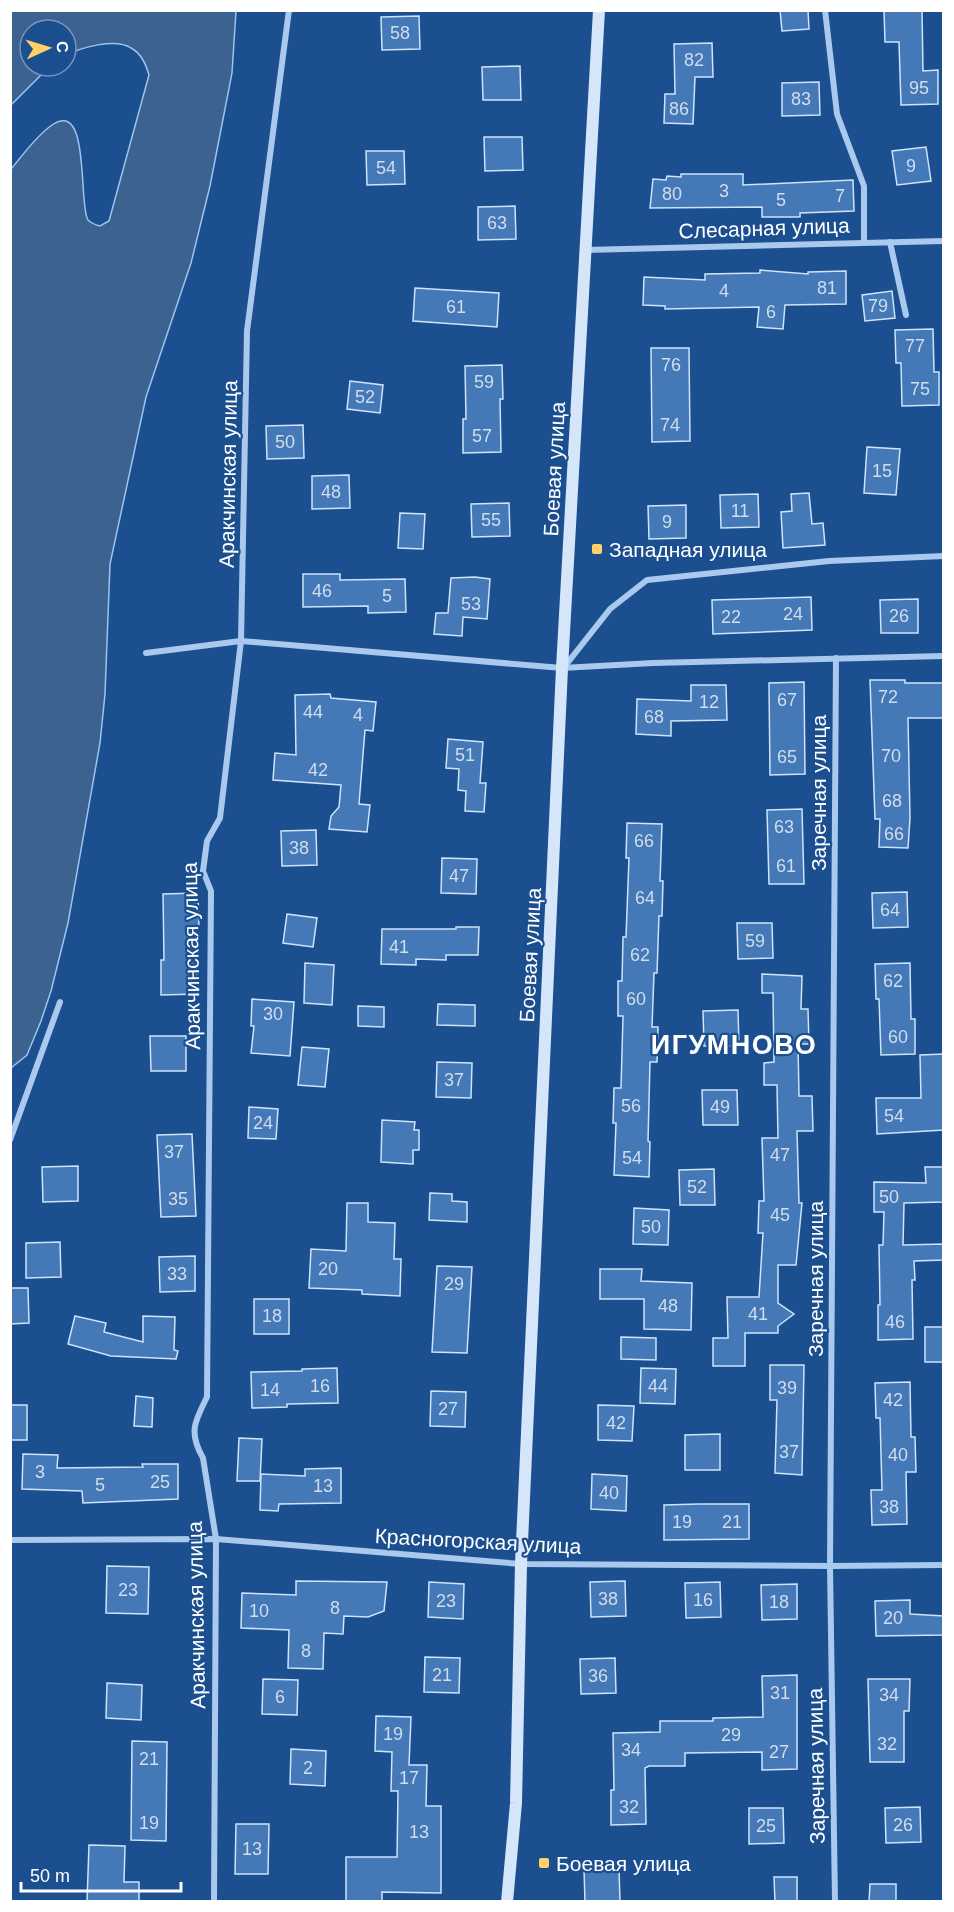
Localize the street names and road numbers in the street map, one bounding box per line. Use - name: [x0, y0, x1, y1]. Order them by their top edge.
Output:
- street label: Слесарная улица: [678, 214, 850, 242]
- street label: Аракчинская улица: [215, 380, 241, 568]
- street label: Боевая улица: [539, 401, 569, 537]
- street label: Заречная улица: [807, 715, 830, 871]
- street label: Аракчинская улица: [178, 862, 204, 1050]
- street label: Боевая улица: [515, 887, 545, 1023]
- street label: Заречная улица: [804, 1201, 827, 1357]
- street label: Аракчинская улица: [183, 1521, 209, 1709]
- street label: Красногорская улица: [374, 1524, 582, 1558]
- street label: Заречная улица: [803, 1687, 829, 1844]

